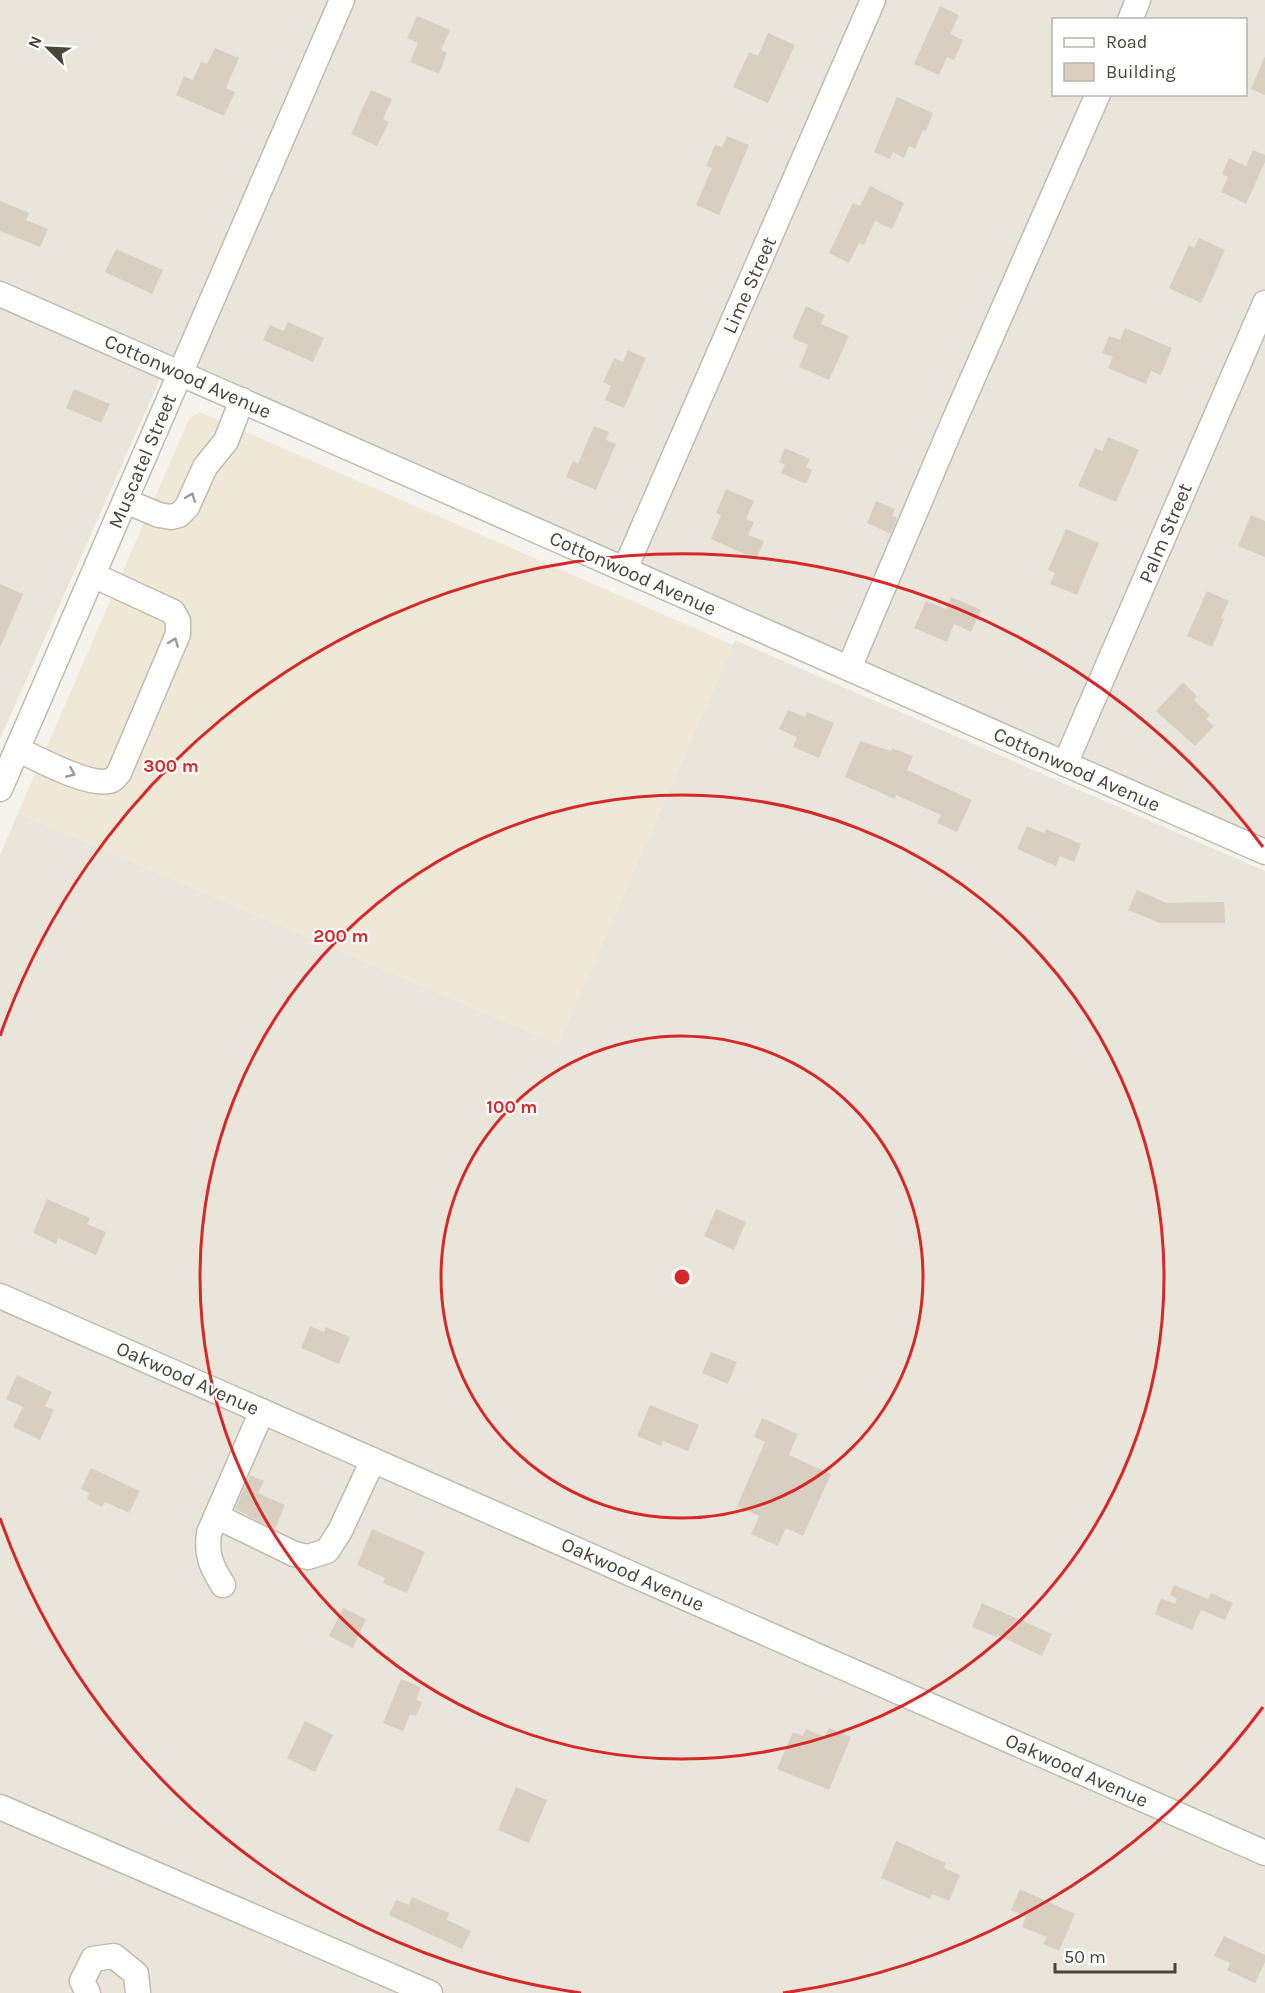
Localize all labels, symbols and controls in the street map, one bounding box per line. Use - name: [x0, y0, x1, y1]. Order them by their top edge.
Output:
- north arrow: [18, 18, 78, 78]
- legend: [1052, 18, 1247, 96]
- text: Road: [1106, 31, 1147, 53]
- text: N: [24, 33, 46, 51]
- text: Building: [1106, 61, 1176, 83]
- street label: Lime Street: [718, 233, 781, 337]
- street label: Cottonwood Avenue: [101, 329, 275, 424]
- street label: Muscatel Street: [104, 390, 181, 532]
- street label: Palm Street: [1134, 479, 1197, 586]
- one-way arrow: [184, 492, 196, 503]
- street label: Cottonwood Avenue: [546, 526, 720, 621]
- one-way arrow: [167, 637, 179, 648]
- street label: Cottonwood Avenue: [990, 722, 1164, 817]
- text: 300 m: [143, 755, 199, 777]
- one-way arrow: [64, 766, 75, 778]
- text: 200 m: [313, 925, 369, 947]
- text: 100 m: [487, 1096, 537, 1118]
- centre of rings: [672, 1267, 692, 1287]
- street label: Oakwood Avenue: [113, 1337, 263, 1420]
- street label: Oakwood Avenue: [558, 1533, 708, 1616]
- street label: Oakwood Avenue: [1002, 1729, 1152, 1812]
- scale bar: [1055, 1936, 1175, 1974]
- text: 50 m: [1064, 1946, 1106, 1968]

